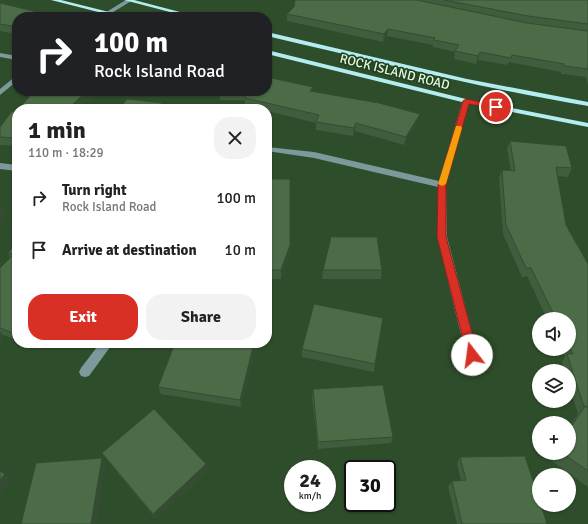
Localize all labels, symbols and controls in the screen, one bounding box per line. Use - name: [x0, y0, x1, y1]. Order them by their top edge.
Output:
- text: 100 m: [94, 26, 168, 60]
- icon: right: [28, 28, 80, 80]
- street label: ROCK ISLAND ROAD: [338, 51, 451, 93]
- text: Rock Island Road: [94, 60, 225, 82]
- pin: [479, 90, 513, 124]
- icon: arrive: [485, 96, 507, 118]
- text: 1 min: [28, 115, 86, 145]
- button: close: [214, 117, 256, 159]
- text: 110 m · 18:29: [28, 145, 104, 161]
- text: Turn right: [62, 181, 127, 199]
- icon: right: [28, 187, 50, 209]
- text: 100 m: [216, 189, 256, 207]
- text: Rock Island Road: [62, 199, 157, 215]
- icon: arrive: [28, 239, 50, 261]
- text: Arrive at destination: [62, 241, 197, 259]
- text: 10 m: [225, 241, 256, 259]
- button: Exit: [28, 294, 138, 340]
- button: Share: [146, 294, 256, 340]
- map controls: [532, 312, 576, 512]
- button: sound: [532, 312, 576, 356]
- position arrow: [451, 334, 493, 376]
- button: layers: [532, 364, 576, 408]
- button: +: [532, 416, 576, 460]
- speed limit sign: 30: [344, 460, 396, 512]
- text: 24: [299, 468, 321, 493]
- button: −: [532, 468, 576, 512]
- text: km/h: [299, 490, 321, 502]

